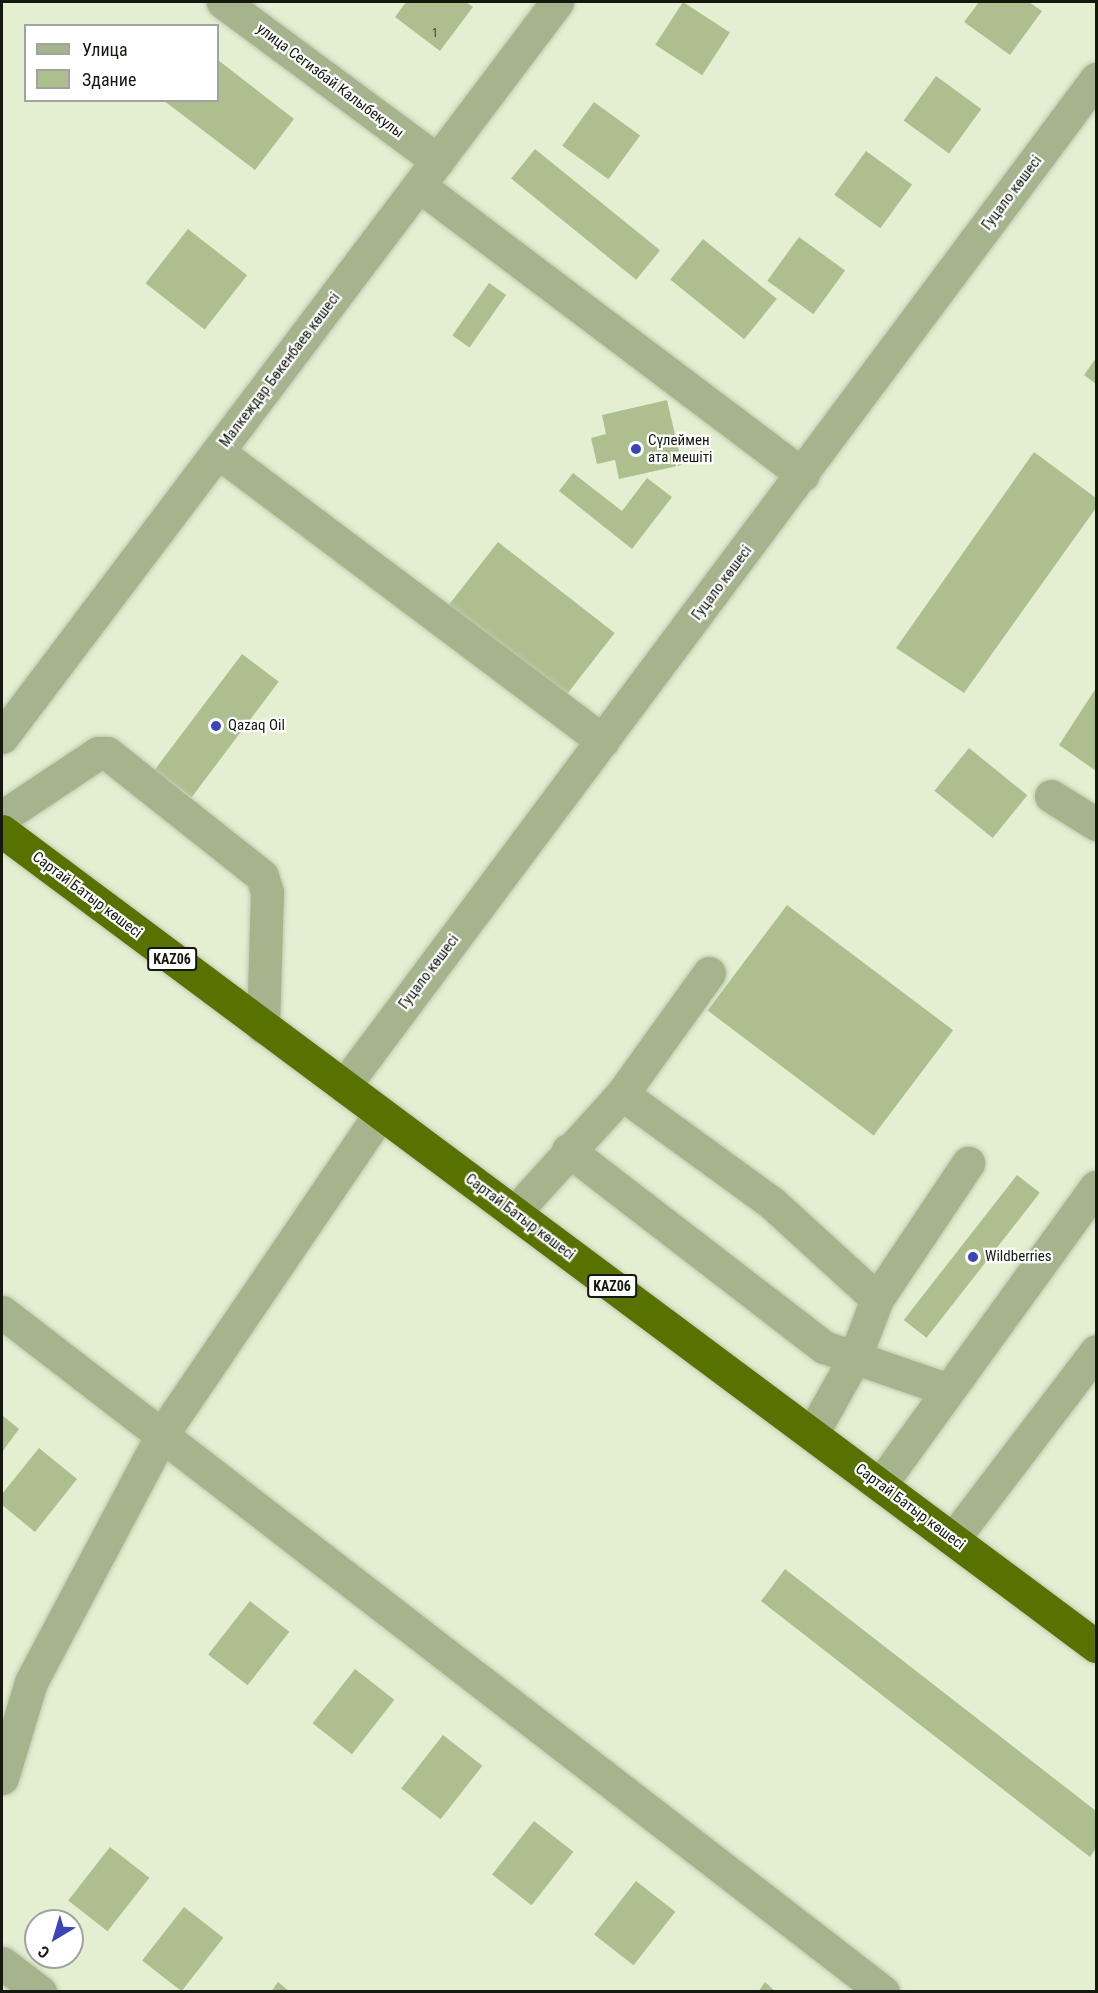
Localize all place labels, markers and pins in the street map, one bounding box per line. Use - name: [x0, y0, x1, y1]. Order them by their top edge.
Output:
- place label: Сүлеймен ата мешіті: [648, 431, 713, 466]
- marker: Сүлеймен ата мешіті: [629, 442, 643, 456]
- place label: Qazaq Oil: [228, 717, 285, 735]
- marker: Qazaq Oil: [209, 719, 223, 733]
- place label: Wildberries: [985, 1248, 1052, 1266]
- marker: Wildberries: [966, 1250, 980, 1264]

